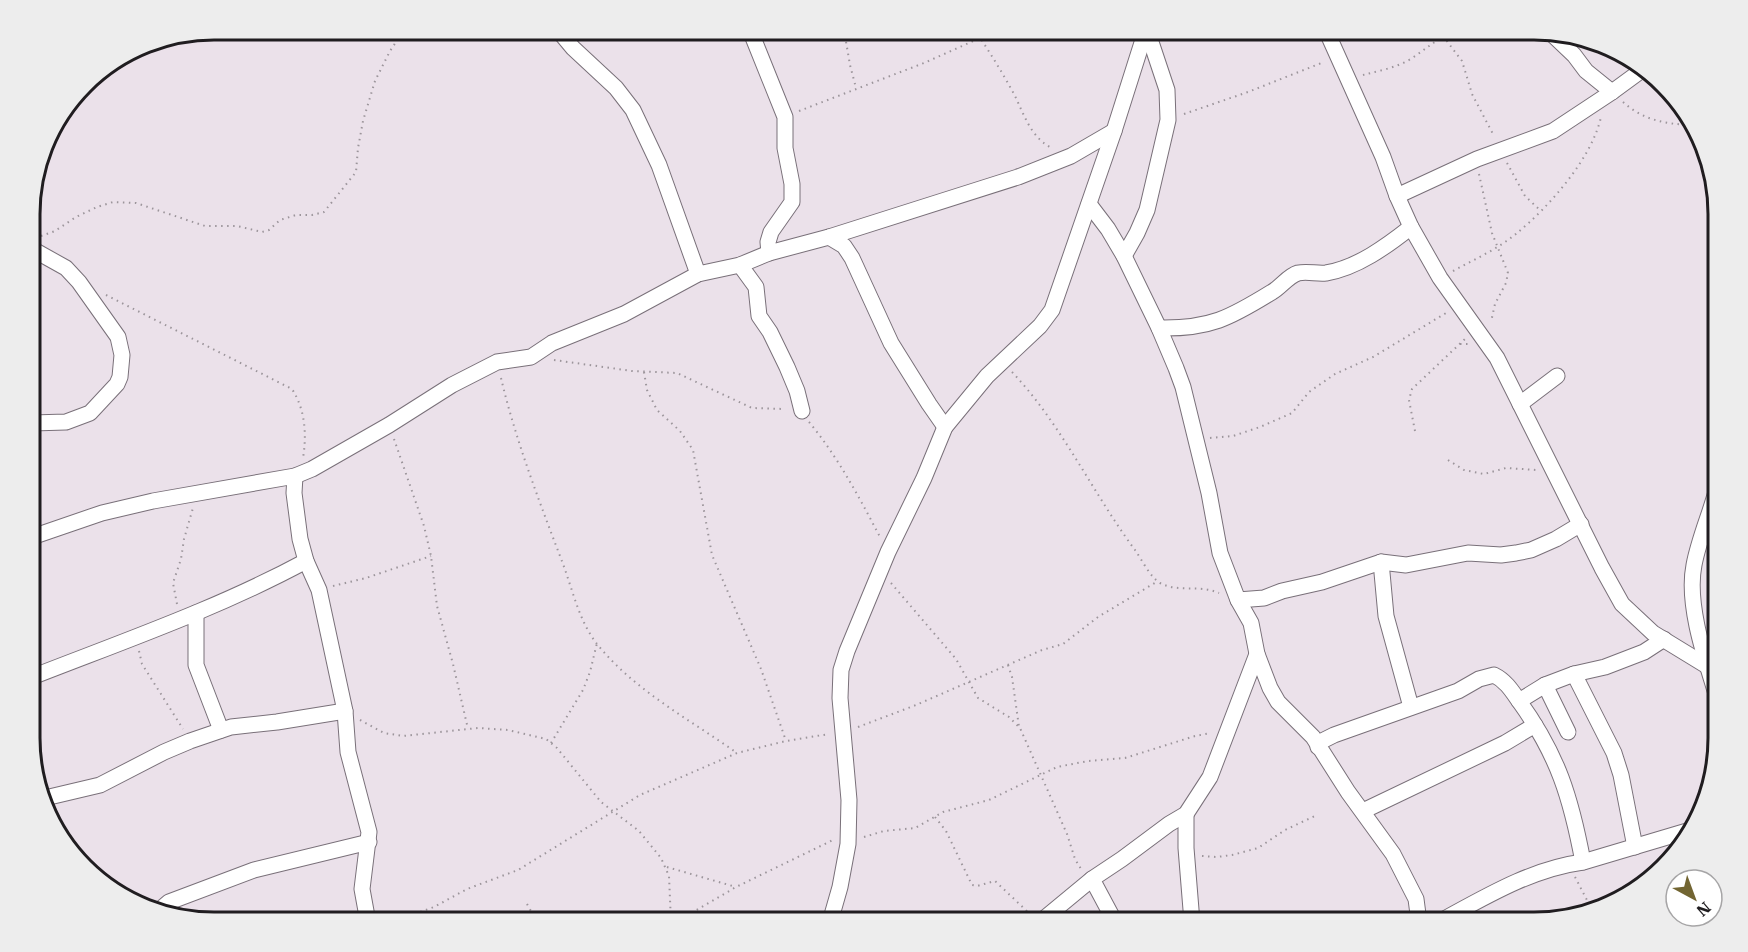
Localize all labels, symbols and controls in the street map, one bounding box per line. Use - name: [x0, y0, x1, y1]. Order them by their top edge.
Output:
- north arrow: [1664, 868, 1724, 928]
- text: N: [1693, 898, 1715, 921]

